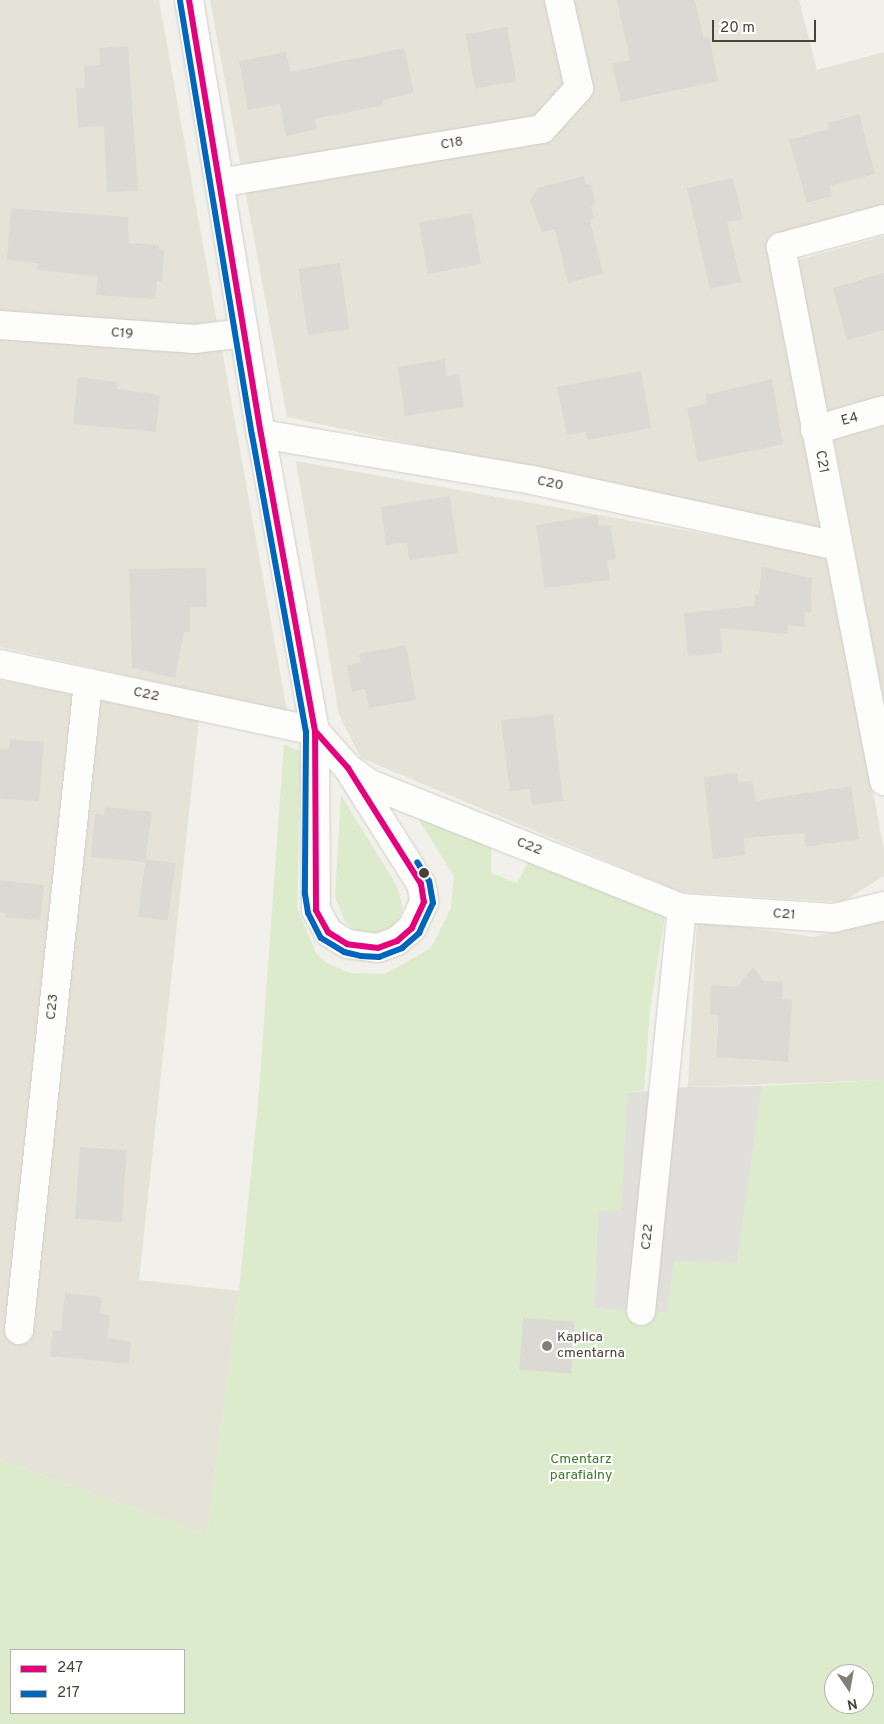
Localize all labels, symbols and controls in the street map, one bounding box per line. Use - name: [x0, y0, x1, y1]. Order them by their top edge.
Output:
- scale bar: [714, 10, 818, 42]
- text: 20 m: [720, 19, 755, 38]
- street label: C18: [439, 134, 465, 154]
- street label: C19: [110, 325, 134, 343]
- street label: E4: [839, 410, 861, 430]
- street label: C21: [811, 449, 831, 475]
- street label: C20: [535, 473, 565, 495]
- street label: C22: [131, 684, 161, 706]
- street label: C22: [514, 834, 544, 860]
- unlabelled marker: [419, 868, 429, 878]
- street label: C21: [772, 906, 796, 924]
- street label: C23: [43, 993, 63, 1021]
- street label: C22: [638, 1223, 658, 1251]
- place label: Kaplica cmentarna: [557, 1330, 625, 1362]
- marker: Kaplica cmentarna: [541, 1340, 553, 1352]
- park label: Cmentarz parafialny: [550, 1452, 612, 1484]
- legend: [10, 1649, 185, 1714]
- text: 247: [57, 1659, 83, 1678]
- north arrow: [824, 1664, 874, 1714]
- text: 217: [57, 1684, 80, 1703]
- text: N: [845, 1694, 859, 1713]

